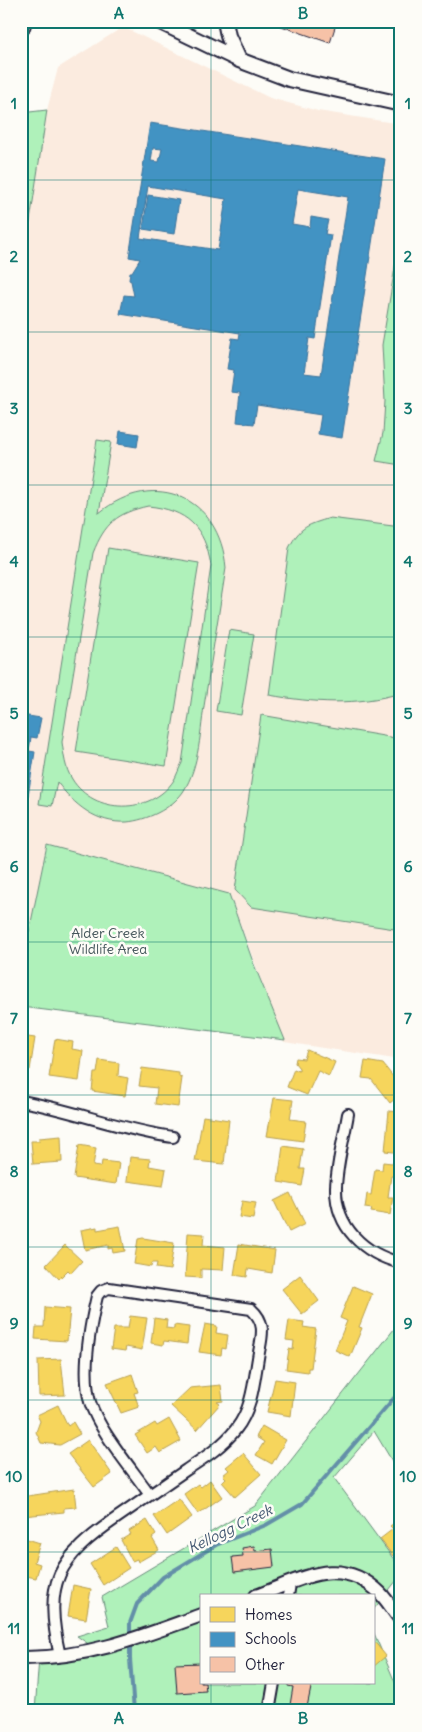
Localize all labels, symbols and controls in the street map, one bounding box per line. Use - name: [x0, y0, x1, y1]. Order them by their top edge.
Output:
- text: A: [114, 3, 124, 23]
- text: B: [298, 3, 309, 23]
- text: 1: [11, 93, 17, 113]
- text: 1: [405, 93, 411, 113]
- text: 2: [10, 246, 19, 266]
- text: 2: [404, 246, 413, 266]
- text: 3: [9, 398, 19, 418]
- text: 3: [403, 398, 413, 418]
- text: 4: [9, 551, 19, 571]
- text: 4: [403, 551, 413, 571]
- text: 5: [9, 703, 19, 723]
- text: 5: [403, 703, 413, 723]
- text: 6: [9, 856, 19, 876]
- text: 6: [403, 856, 413, 876]
- park label: Alder Creek Wildlife Area: [69, 924, 147, 958]
- text: 7: [10, 1008, 18, 1028]
- text: 7: [404, 1008, 412, 1028]
- text: 8: [9, 1161, 19, 1181]
- text: 8: [403, 1161, 413, 1181]
- text: 9: [9, 1313, 19, 1333]
- text: 9: [403, 1313, 413, 1333]
- text: 10: [6, 1466, 22, 1486]
- text: 10: [400, 1466, 416, 1486]
- water label: Kellogg Creek: [184, 1499, 276, 1557]
- legend: [200, 1594, 374, 1684]
- text: Homes: [245, 1605, 292, 1624]
- text: 11: [8, 1618, 20, 1638]
- text: 11: [402, 1618, 414, 1638]
- text: Schools: [245, 1629, 297, 1648]
- text: Other: [245, 1655, 285, 1674]
- text: A: [114, 1708, 124, 1728]
- text: B: [298, 1708, 309, 1728]

